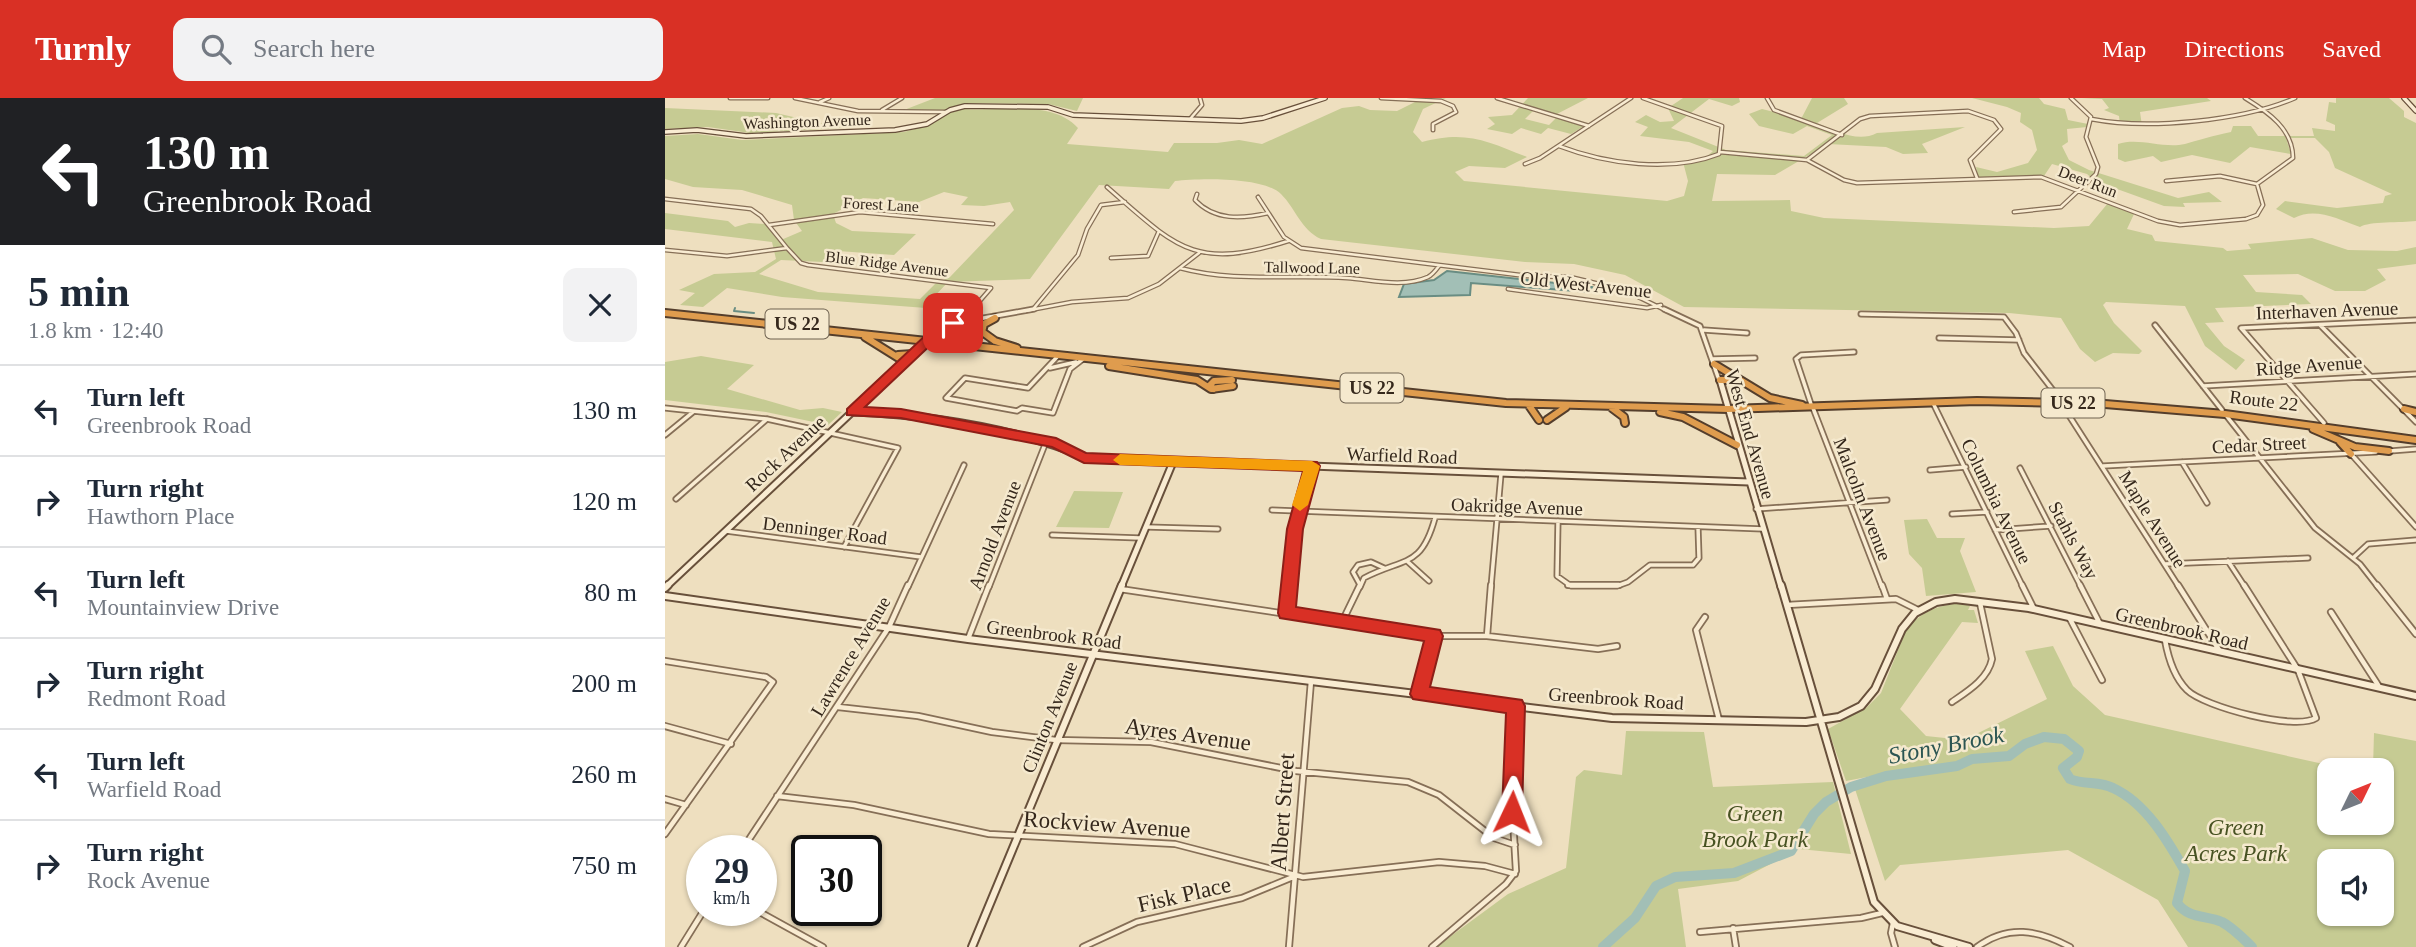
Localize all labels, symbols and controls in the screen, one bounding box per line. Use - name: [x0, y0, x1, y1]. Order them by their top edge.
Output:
- search box: [173, 18, 663, 81]
- icon: search: [197, 30, 235, 68]
- text: Turnly: [35, 31, 131, 67]
- text: Search here: [253, 34, 375, 63]
- text: Map: [2102, 36, 2146, 62]
- text: Directions: [2184, 36, 2284, 62]
- text: Saved: [2322, 36, 2381, 62]
- street label: Washington Avenue: [743, 111, 871, 133]
- text: 130 m: [143, 125, 270, 180]
- icon: left: [28, 126, 119, 217]
- street label: Deer Run: [2056, 162, 2120, 200]
- text: Greenbrook Road: [143, 183, 371, 219]
- street label: Forest Lane: [843, 194, 919, 215]
- street label: Blue Ridge Avenue: [824, 247, 950, 280]
- street label: Tallwood Lane: [1264, 258, 1360, 277]
- street label: Old West Avenue: [1519, 267, 1653, 302]
- button: close: [563, 268, 637, 342]
- text: 5 min: [28, 269, 130, 315]
- pin: [923, 293, 983, 353]
- street label: Interhaven Avenue: [2255, 298, 2399, 323]
- icon: arrive: [934, 304, 972, 342]
- road number: US 22: [765, 309, 829, 338]
- text: 1.8 km · 12:40: [28, 318, 163, 343]
- street label: Ridge Avenue: [2255, 351, 2363, 380]
- street label: West End Avenue: [1722, 367, 1779, 502]
- road number: US 22: [1341, 374, 1403, 402]
- text: Turn left: [87, 383, 185, 412]
- street label: Route 22: [2228, 386, 2300, 415]
- road number: US 22: [2041, 388, 2105, 418]
- icon: left: [28, 392, 66, 430]
- text: 130 m: [571, 396, 637, 425]
- street label: Rock Avenue: [741, 411, 830, 496]
- text: Greenbrook Road: [87, 413, 251, 438]
- street label: Cedar Street: [2211, 432, 2307, 457]
- street label: Malcolm Avenue: [1829, 435, 1896, 564]
- street label: Columbia Avenue: [1957, 435, 2036, 567]
- street label: Warfield Road: [1346, 443, 1458, 468]
- street label: Maple Avenue: [2115, 467, 2191, 571]
- text: Turn right: [87, 474, 204, 503]
- street label: Arnold Avenue: [964, 478, 1025, 593]
- icon: right: [28, 483, 66, 521]
- text: 120 m: [571, 487, 637, 516]
- street label: Oakridge Avenue: [1451, 494, 1583, 519]
- street label: Stahls Way: [2044, 498, 2103, 583]
- text: Hawthorn Place: [87, 504, 235, 529]
- street label: Denninger Road: [762, 512, 889, 549]
- text: Turn left: [87, 565, 185, 594]
- icon: left: [28, 574, 66, 612]
- text: 80 m: [584, 578, 637, 607]
- street label: Lawrence Avenue: [806, 592, 895, 720]
- text: Mountainview Drive: [87, 595, 279, 620]
- street label: Greenbrook Road: [2113, 603, 2251, 654]
- street label: Greenbrook Road: [985, 616, 1123, 653]
- text: Turn right: [87, 656, 204, 685]
- street label: Clinton Avenue: [1018, 658, 1081, 776]
- icon: right: [28, 665, 66, 703]
- text: 200 m: [571, 669, 637, 698]
- street label: Greenbrook Road: [1548, 683, 1685, 714]
- text: Redmont Road: [87, 686, 226, 711]
- street label: Ayres Avenue: [1123, 713, 1253, 756]
- water label: Stony Brook: [1886, 721, 2006, 769]
- text: Turn left: [87, 747, 185, 776]
- street label: Albert Street: [1266, 752, 1299, 872]
- icon: left: [28, 756, 66, 794]
- north arrow: [2317, 758, 2394, 835]
- map controls: [2317, 758, 2394, 926]
- text: 260 m: [571, 760, 637, 789]
- position arrow: [1475, 775, 1549, 849]
- text: Warfield Road: [87, 777, 221, 802]
- park label: Green Brook Park: [1702, 801, 1809, 852]
- street label: Rockview Avenue: [1023, 806, 1191, 843]
- park label: Green Acres Park: [2183, 815, 2288, 866]
- speed limit sign: 30: [791, 835, 882, 926]
- text: Turn right: [87, 838, 204, 867]
- icon: right: [28, 847, 66, 885]
- button: sound: [2317, 849, 2394, 926]
- text: 750 m: [571, 851, 637, 880]
- text: 29: [714, 852, 749, 891]
- text: Rock Avenue: [87, 868, 210, 893]
- street label: Fisk Place: [1135, 872, 1233, 917]
- text: km/h: [713, 888, 750, 908]

